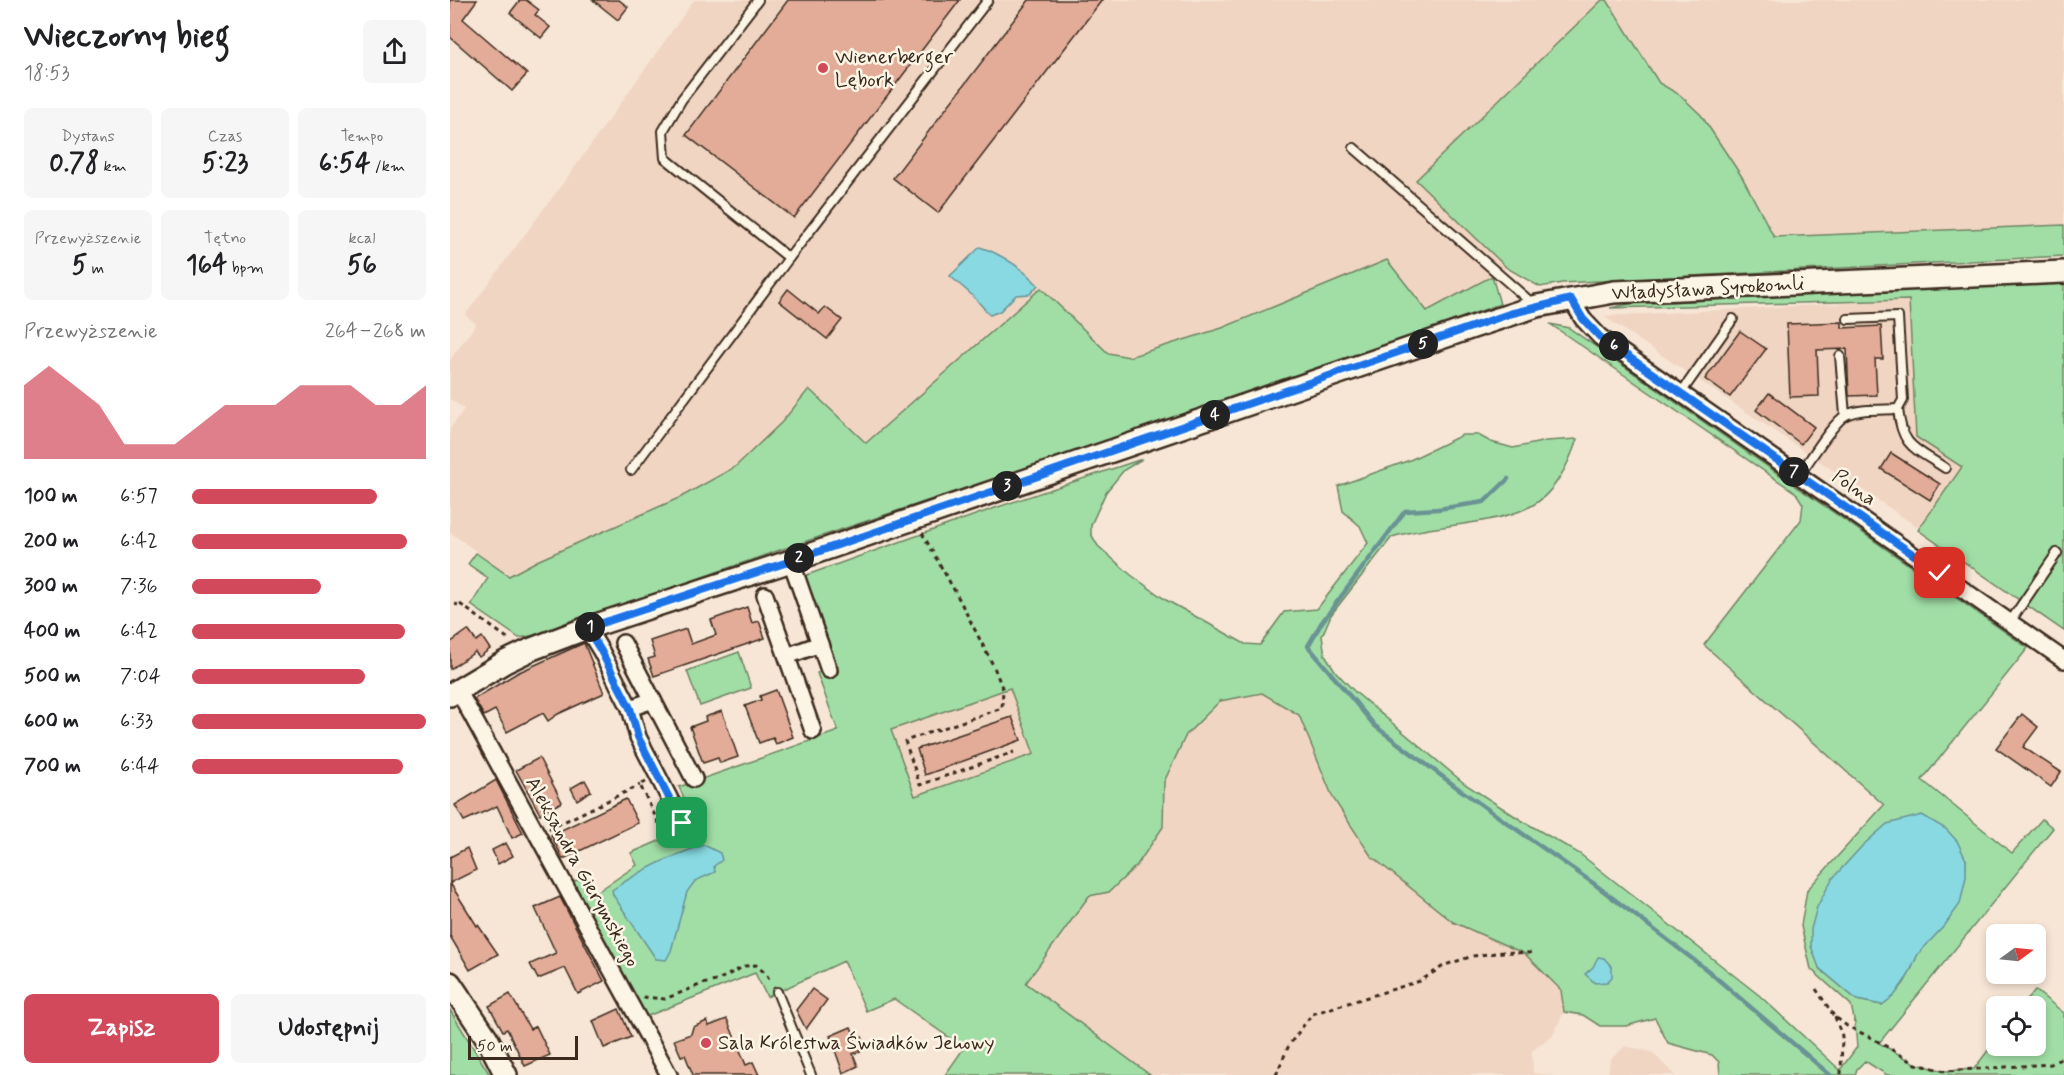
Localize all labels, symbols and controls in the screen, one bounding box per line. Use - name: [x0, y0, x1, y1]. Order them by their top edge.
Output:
- text: Wieczorny bieg: [24, 15, 230, 59]
- button: share: [363, 20, 426, 83]
- place label: Wienerberger Lębork: [835, 44, 954, 94]
- text: 18:53: [24, 60, 70, 87]
- marker: Wienerberger Lębork: [816, 61, 830, 75]
- text: Dystans: [61, 126, 115, 147]
- text: Czas: [208, 126, 242, 147]
- text: Tempo: [341, 126, 383, 147]
- text: 0.78: [49, 147, 99, 181]
- text: 5:23: [202, 147, 248, 181]
- text: 6:54: [319, 147, 371, 181]
- text: km: [99, 156, 127, 177]
- text: /km: [371, 156, 405, 177]
- text: Przewyższenie: [35, 228, 141, 249]
- text: Tętno: [204, 228, 246, 249]
- text: kcal: [349, 228, 375, 249]
- text: 5: [72, 249, 87, 283]
- text: 164: [186, 249, 227, 283]
- text: 56: [347, 249, 377, 283]
- text: m: [87, 258, 104, 279]
- text: bpm: [227, 258, 264, 279]
- street label: Władysława Syrokomli: [1611, 270, 1805, 308]
- text: Przewyższenie: [24, 318, 157, 345]
- text: 264–268 m: [325, 318, 426, 345]
- pin: 5: [1408, 329, 1438, 359]
- pin: 6: [1599, 331, 1629, 361]
- text: 5: [1418, 333, 1428, 354]
- text: 6: [1610, 335, 1618, 356]
- pin: 4: [1200, 400, 1230, 430]
- text: 4: [1210, 404, 1220, 425]
- pin: 7: [1779, 457, 1809, 487]
- text: 7: [1789, 461, 1799, 482]
- street label: Polna: [1827, 463, 1881, 513]
- pin: 3: [992, 471, 1022, 501]
- text: 3: [1003, 475, 1011, 496]
- text: 100 m: [24, 483, 78, 510]
- text: 6:57: [120, 483, 158, 510]
- text: 200 m: [24, 528, 79, 555]
- text: 6:42: [120, 528, 158, 555]
- pin: 2: [784, 543, 814, 573]
- text: 2: [795, 547, 803, 568]
- pin: [1914, 547, 1965, 598]
- icon: check: [1923, 556, 1956, 589]
- text: 300 m: [24, 573, 78, 600]
- text: 7:36: [120, 573, 158, 600]
- pin: 1: [575, 612, 605, 642]
- text: 1: [586, 616, 594, 637]
- text: 400 m: [24, 618, 80, 645]
- text: 6:42: [120, 618, 158, 645]
- text: 500 m: [24, 663, 81, 690]
- text: 7:04: [120, 663, 161, 690]
- text: 600 m: [24, 708, 79, 735]
- text: 6:33: [120, 708, 153, 735]
- text: 700 m: [24, 753, 81, 780]
- text: 6:44: [120, 753, 159, 780]
- street label: Aleksandra Gierymskiego: [518, 772, 646, 972]
- pin: [656, 797, 707, 848]
- icon: arrive: [665, 806, 698, 839]
- north arrow: [1986, 924, 2046, 984]
- map controls: [1986, 924, 2046, 1056]
- button: Zapisz: [24, 994, 219, 1063]
- button: Udostępnij: [231, 994, 426, 1063]
- button: locate: [1986, 996, 2046, 1056]
- place label: Sala Królestwa Świadków Jehowy: [718, 1030, 995, 1057]
- scale bar: [468, 1033, 578, 1060]
- text: 50 m: [477, 1036, 513, 1057]
- marker: Sala Królestwa Świadków Jehowy: [699, 1036, 713, 1050]

